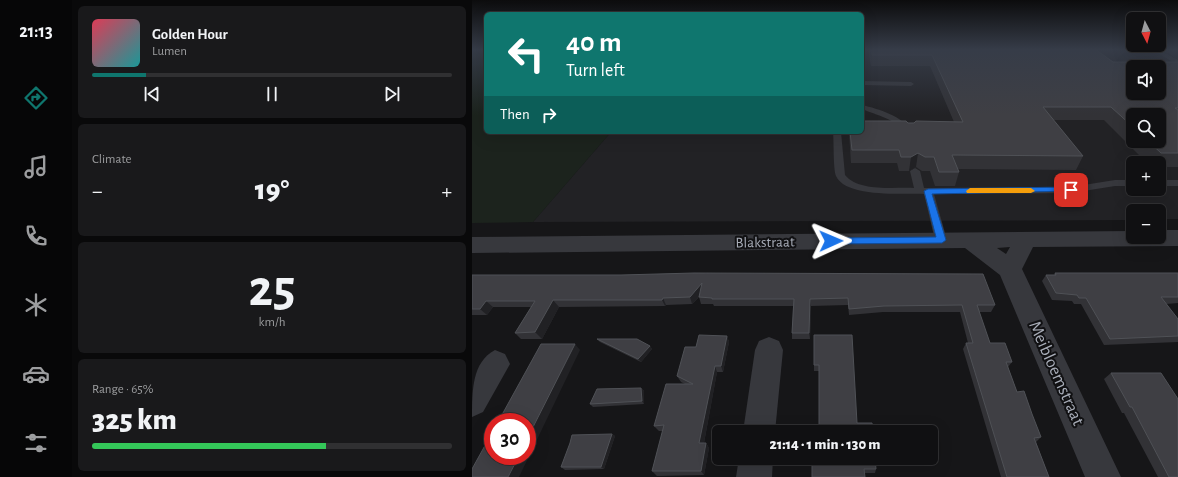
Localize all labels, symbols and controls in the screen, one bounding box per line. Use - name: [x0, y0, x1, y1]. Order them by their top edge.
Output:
- north arrow: [1126, 12, 1166, 52]
- map controls: [1126, 12, 1166, 244]
- text: 21:13: [19, 23, 53, 41]
- text: Golden Hour: [152, 27, 228, 42]
- icon: left: [500, 28, 552, 80]
- text: 40 m: [566, 29, 622, 57]
- text: Lumen: [152, 45, 187, 58]
- button: sound: [1126, 60, 1166, 100]
- text: Turn left: [566, 62, 625, 80]
- icon: previous: [141, 83, 163, 105]
- icon: pause: [261, 83, 283, 105]
- icon: next: [381, 83, 403, 105]
- icon: directions: [22, 84, 50, 112]
- icon: right: [538, 104, 560, 126]
- text: Then: [500, 107, 530, 122]
- button: search: [1126, 108, 1166, 148]
- icon: music: [22, 153, 50, 181]
- text: Climate: [92, 153, 131, 166]
- button: +: [1126, 156, 1166, 196]
- pin: [1054, 173, 1088, 207]
- text: 19°: [255, 175, 289, 205]
- icon: arrive: [1060, 179, 1082, 201]
- text: −: [92, 180, 103, 202]
- text: +: [441, 180, 452, 202]
- button: −: [1126, 204, 1166, 244]
- position arrow: [810, 220, 852, 262]
- icon: phone: [22, 222, 50, 250]
- street label: Blakstraat: [735, 234, 795, 251]
- text: 25: [249, 263, 295, 315]
- icon: climate: [22, 291, 50, 319]
- text: km/h: [259, 316, 285, 329]
- street label: Meibloemstraat: [1025, 319, 1087, 429]
- icon: car: [22, 360, 50, 388]
- text: Range · 65%: [92, 383, 153, 396]
- text: 325 km: [92, 405, 177, 435]
- speed limit sign: 30: [484, 413, 536, 465]
- icon: filters: [22, 429, 50, 457]
- text: 21:14 · 1 min · 130 m: [769, 437, 881, 452]

